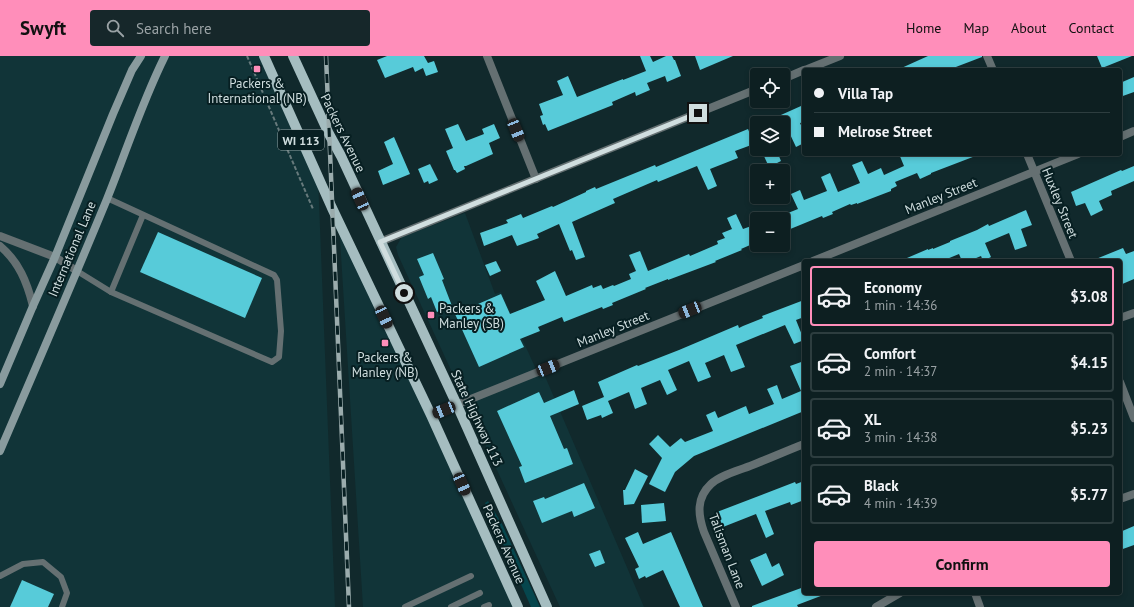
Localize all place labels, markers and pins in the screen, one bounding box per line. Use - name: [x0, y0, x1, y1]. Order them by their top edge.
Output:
- marker: Packers & International (NB): [252, 64, 262, 74]
- place label: Packers & International (NB): [207, 75, 307, 107]
- place label: Packers & Manley (SB): [439, 300, 504, 332]
- marker: Packers & Manley (SB): [426, 310, 436, 320]
- marker: Packers & Manley (NB): [380, 338, 390, 348]
- place label: Packers & Manley (NB): [352, 349, 418, 381]

